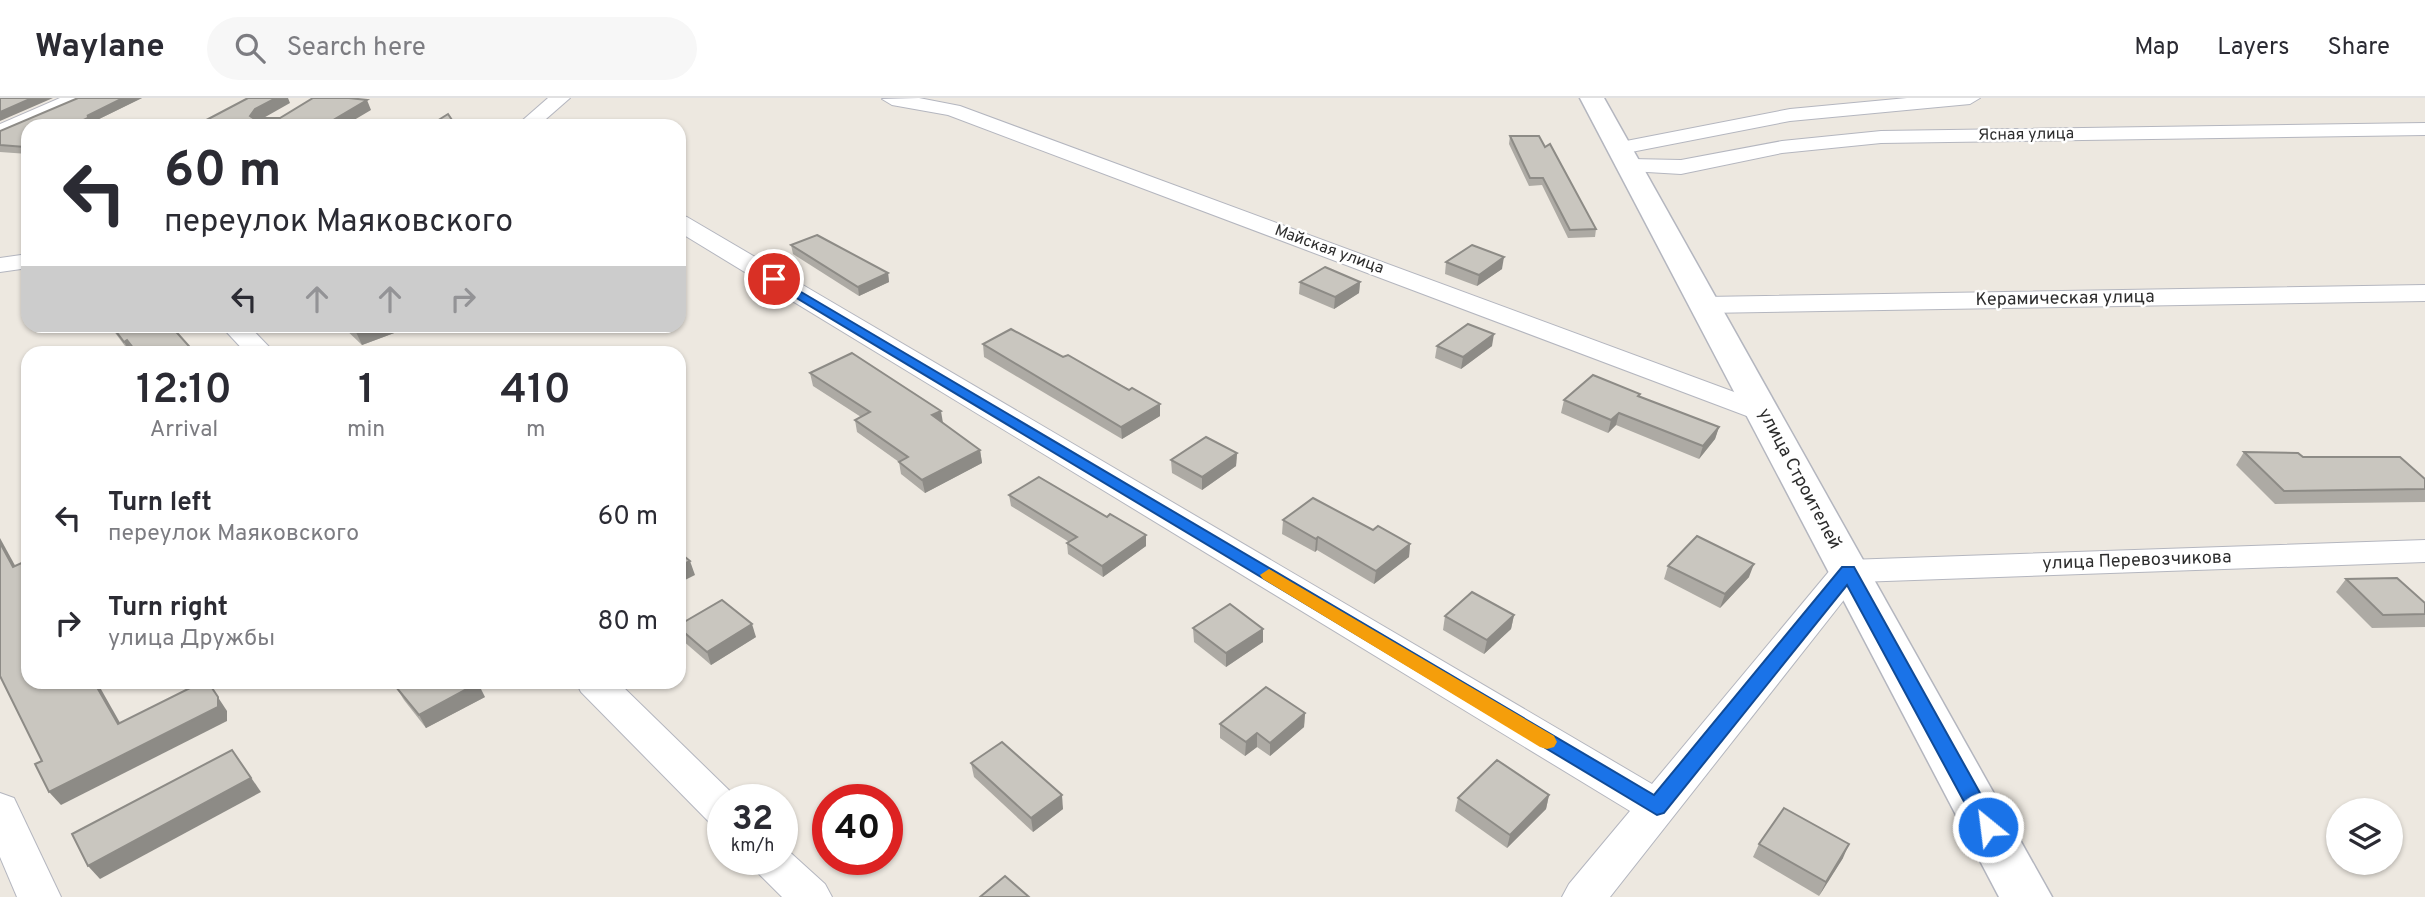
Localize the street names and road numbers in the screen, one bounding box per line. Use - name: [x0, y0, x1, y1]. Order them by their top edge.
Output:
- street label: Ясная улица: [1978, 124, 2074, 146]
- street label: Майская улица: [1272, 221, 1386, 279]
- street label: Керамическая улица: [1975, 286, 2155, 312]
- street label: улица Строителей: [1752, 405, 1846, 553]
- street label: улица Перевозчикова: [2042, 546, 2232, 576]

